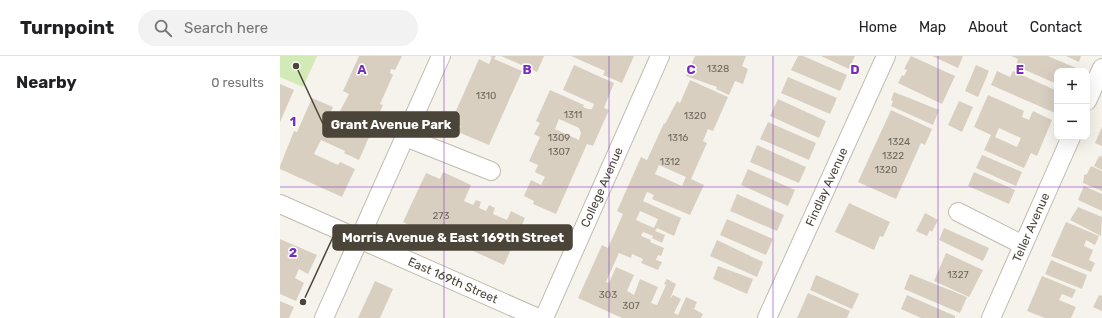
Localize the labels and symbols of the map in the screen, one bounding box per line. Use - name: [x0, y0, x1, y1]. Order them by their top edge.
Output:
- text: A: [357, 62, 367, 77]
- text: B: [522, 62, 532, 77]
- text: C: [686, 62, 696, 77]
- text: D: [850, 62, 860, 77]
- text: E: [1016, 62, 1024, 77]
- house number: 1328: [707, 63, 729, 75]
- house number: 1310: [476, 90, 496, 102]
- house number: 1311: [564, 109, 582, 121]
- house number: 1320: [684, 110, 706, 122]
- callout: Grant Avenue Park: [323, 112, 459, 137]
- text: 1: [290, 114, 296, 129]
- text: Grant Avenue Park: [331, 117, 452, 132]
- house number: 1309: [548, 132, 570, 144]
- house number: 1316: [668, 132, 688, 144]
- house number: 1324: [888, 136, 910, 148]
- street label: College Avenue: [578, 145, 626, 229]
- street label: Findlay Avenue: [803, 145, 851, 228]
- house number: 1307: [548, 146, 570, 158]
- house number: 1322: [882, 150, 904, 162]
- house number: 1312: [660, 156, 680, 168]
- house number: 1320: [875, 164, 897, 176]
- street label: Teller Avenue: [1010, 190, 1053, 264]
- house number: 273: [432, 210, 450, 222]
- callout: Morris Avenue & East 169th Street: [333, 225, 572, 250]
- text: Morris Avenue & East 169th Street: [342, 230, 564, 245]
- text: 2: [289, 245, 297, 260]
- street label: East 169th Street: [406, 254, 500, 306]
- house number: 1327: [947, 269, 969, 281]
- house number: 303: [599, 289, 617, 301]
- house number: 307: [622, 300, 640, 312]

